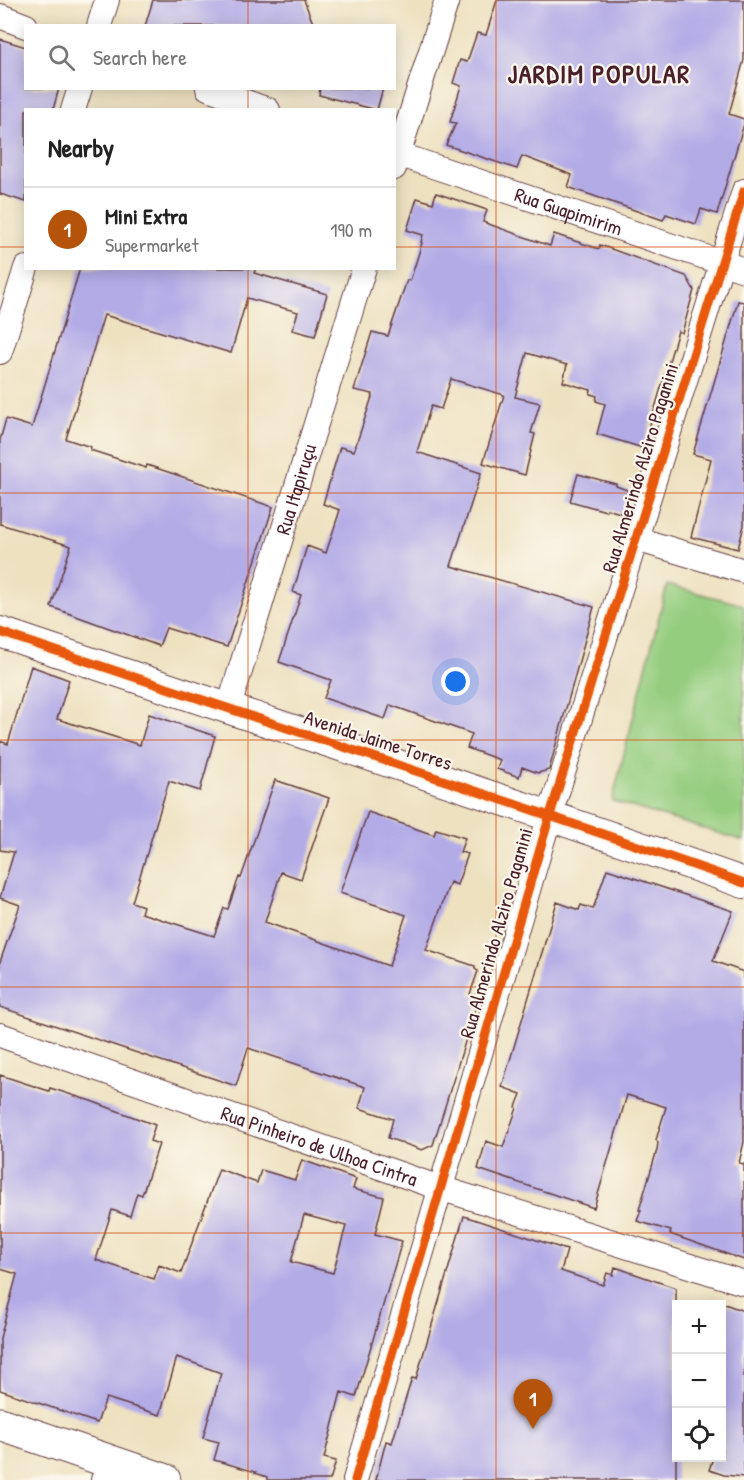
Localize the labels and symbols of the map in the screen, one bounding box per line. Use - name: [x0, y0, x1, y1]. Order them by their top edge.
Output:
- district label: JARDIM POPULAR: [508, 56, 690, 91]
- street label: Rua Guapimirim: [511, 180, 626, 241]
- street label: Rua Almerindo Alziro Paganini: [595, 360, 684, 576]
- street label: Rua Itapiruçu: [269, 440, 322, 538]
- your location: [441, 667, 470, 696]
- street label: Avenida Jaime Torres: [301, 703, 456, 776]
- street label: Rua Almerindo Alziro Paganini: [453, 825, 538, 1041]
- street label: Rua Pinheiro de Ulhoa Cintra: [217, 1099, 422, 1192]
- pin: 1: [514, 1380, 552, 1429]

